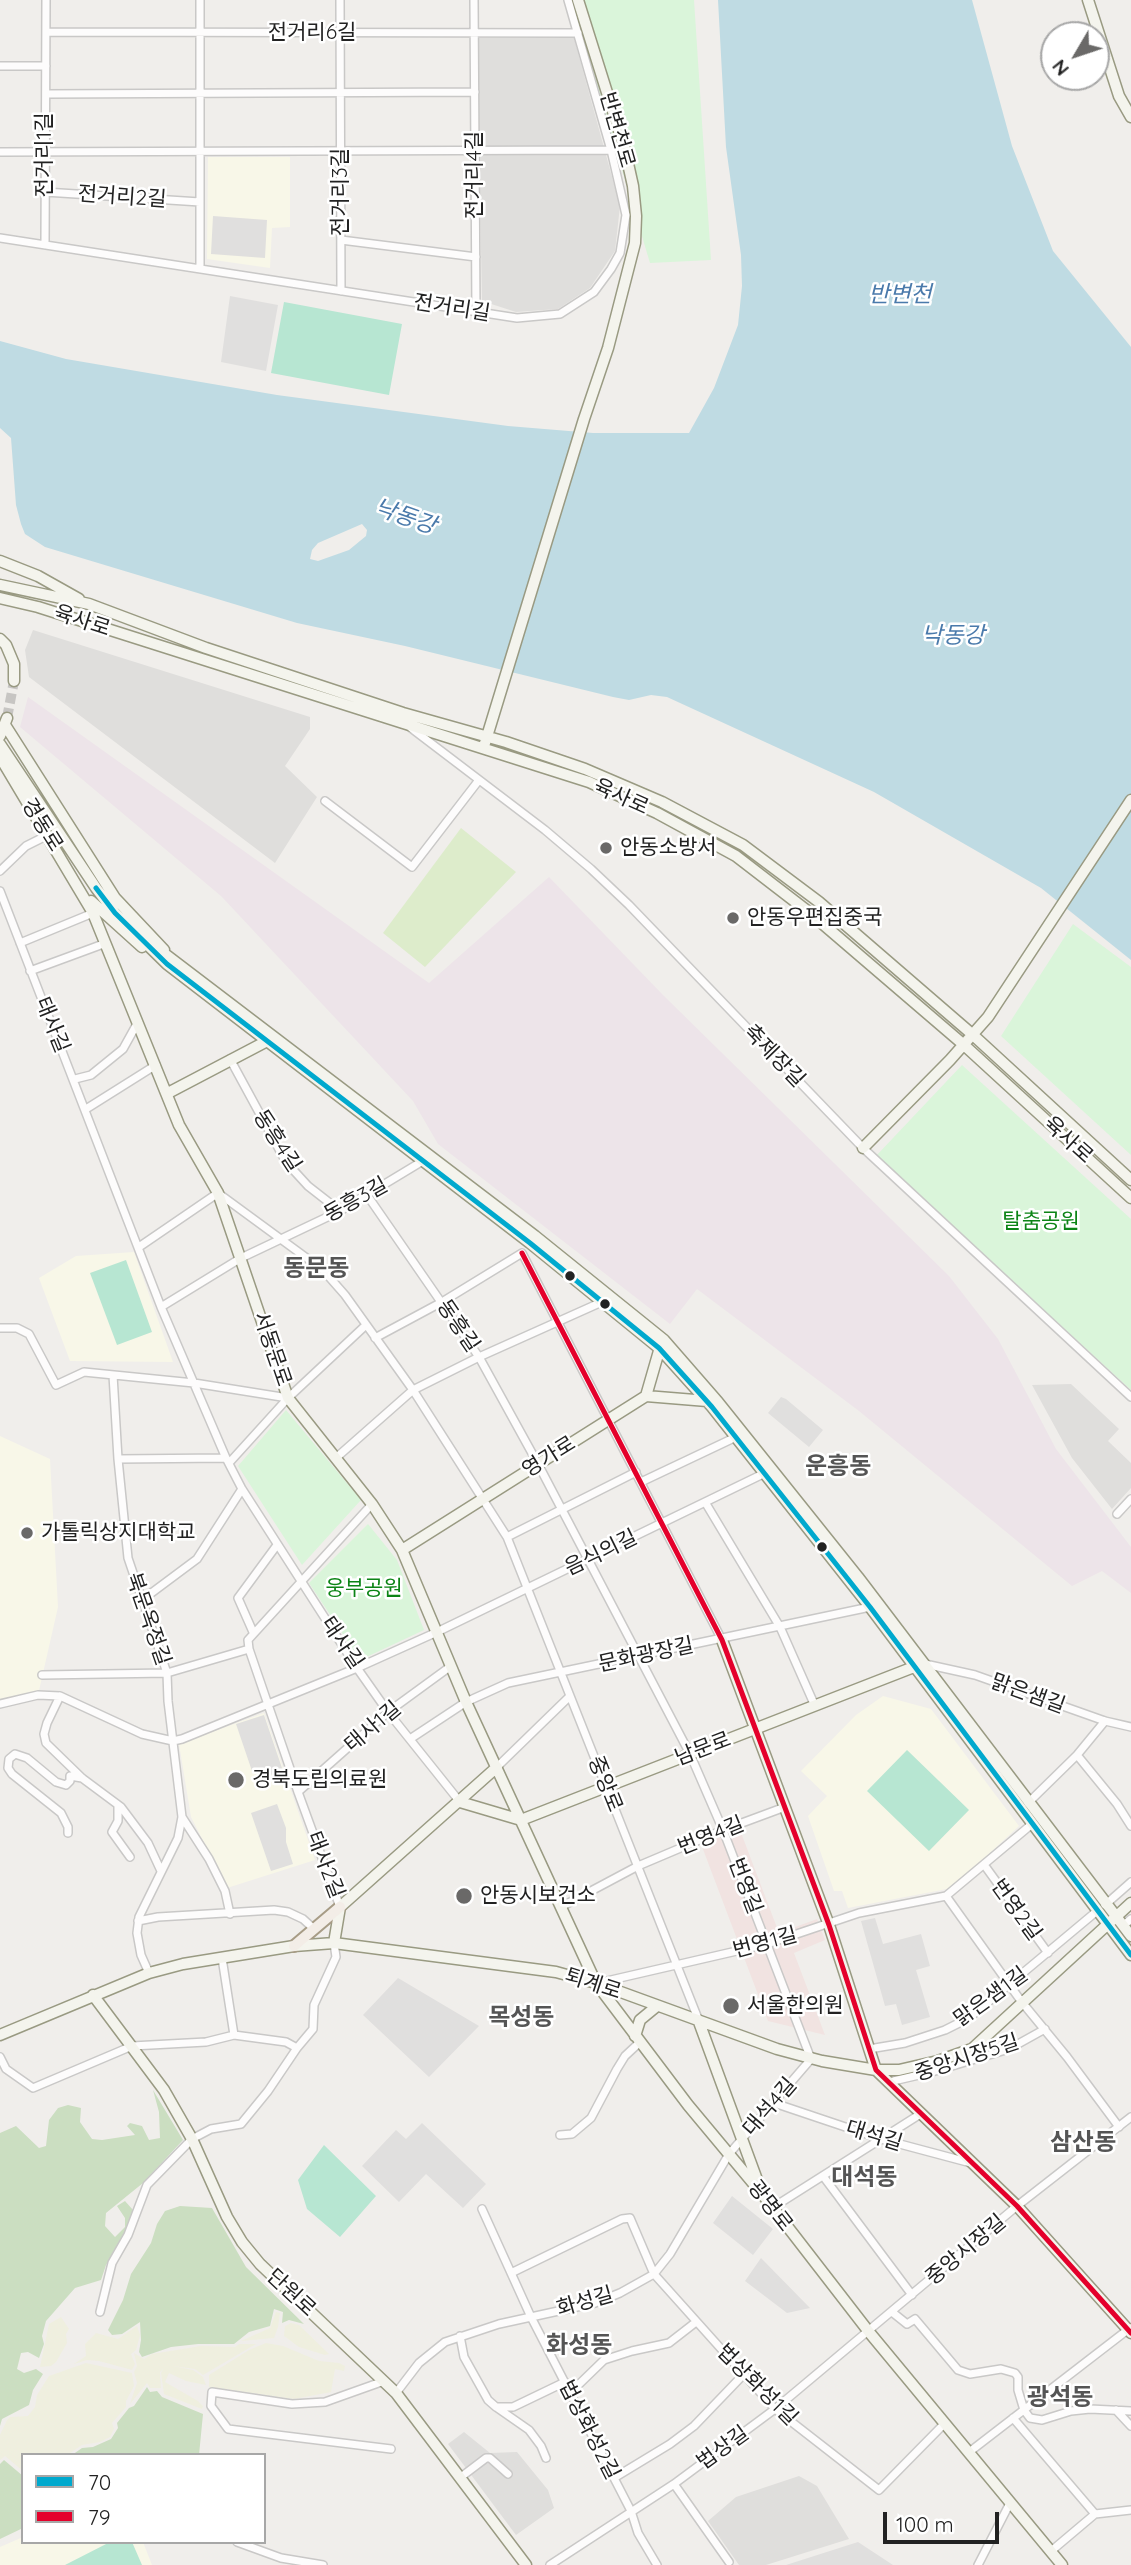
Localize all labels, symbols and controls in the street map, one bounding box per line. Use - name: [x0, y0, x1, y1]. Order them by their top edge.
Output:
- street label: 전거리6길: [268, 20, 356, 46]
- north arrow: [1040, 21, 1110, 91]
- text: N: [1047, 55, 1074, 81]
- street label: 반변천로: [594, 89, 640, 171]
- street label: 전거리1길: [32, 112, 58, 198]
- street label: 전거리4길: [462, 131, 488, 219]
- street label: 전거리3길: [328, 148, 354, 236]
- street label: 전거리2길: [77, 181, 167, 213]
- water label: 반변천: [868, 281, 932, 309]
- street label: 전거리길: [412, 290, 492, 326]
- water label: 낙동강: [370, 494, 440, 540]
- street label: 육사로: [51, 600, 113, 642]
- water label: 낙동강: [921, 622, 985, 650]
- street label: 육사로: [589, 774, 653, 820]
- street label: 경동로: [16, 794, 68, 856]
- place label: 안동소방서: [620, 835, 717, 861]
- marker: 안동소방서: [598, 840, 614, 856]
- place label: 안동우편집중국: [747, 905, 882, 931]
- marker: 안동우편집중국: [725, 910, 741, 926]
- street label: 태사길: [29, 993, 75, 1057]
- street label: 축제장길: [738, 1019, 810, 1093]
- street label: 동흥4길: [248, 1105, 306, 1177]
- street label: 육사로: [1038, 1111, 1098, 1169]
- street label: 동흥3길: [320, 1172, 392, 1228]
- park label: 탈춤공원: [1002, 1209, 1080, 1235]
- district label: 동문동: [283, 1255, 349, 1283]
- unlabelled marker: [563, 1269, 577, 1283]
- street label: 동흥길: [431, 1295, 485, 1357]
- unlabelled marker: [598, 1297, 612, 1311]
- street label: 서동문로: [248, 1308, 296, 1390]
- street label: 영가로: [518, 1431, 580, 1483]
- district label: 운흥동: [805, 1453, 871, 1481]
- place label: 가톨릭상지대학교: [41, 1520, 196, 1546]
- marker: 가톨릭상지대학교: [19, 1525, 35, 1541]
- street label: 음식의길: [561, 1525, 641, 1581]
- unlabelled marker: [815, 1540, 829, 1554]
- street label: 북문옥정길: [120, 1569, 176, 1669]
- park label: 웅부공원: [325, 1576, 403, 1602]
- street label: 태사길: [315, 1612, 369, 1674]
- street label: 문화광장길: [596, 1633, 696, 1677]
- street label: 맑은샘길: [987, 1669, 1069, 1719]
- street label: 태사1길: [340, 1696, 406, 1758]
- street label: 남문로: [671, 1727, 735, 1771]
- street label: 중앙로: [582, 1752, 628, 1816]
- place label: 경북도립의료원: [252, 1767, 387, 1793]
- marker: 경북도립의료원: [226, 1770, 246, 1790]
- street label: 번영4길: [674, 1811, 748, 1861]
- street label: 태사2길: [301, 1828, 349, 1902]
- street label: 번영길: [723, 1854, 767, 1918]
- street label: 번영2길: [985, 1874, 1047, 1946]
- place label: 안동시보건소: [480, 1883, 596, 1909]
- marker: 안동시보건소: [454, 1886, 474, 1906]
- street label: 번영1길: [730, 1922, 800, 1964]
- street label: 맑은샘1길: [949, 1962, 1033, 2032]
- street label: 퇴계로: [562, 1963, 624, 2005]
- place label: 서울한의원: [747, 1993, 844, 2019]
- marker: 서울한의원: [721, 1996, 741, 2016]
- district label: 목성동: [488, 2004, 554, 2032]
- street label: 중앙시장5길: [912, 2029, 1022, 2087]
- street label: 대석4길: [738, 2073, 802, 2141]
- street label: 대석길: [843, 2115, 905, 2157]
- district label: 삼산동: [1050, 2129, 1116, 2157]
- district label: 대석동: [831, 2164, 897, 2192]
- street label: 광명로: [742, 2175, 798, 2237]
- street label: 중앙시장길: [921, 2209, 1011, 2291]
- street label: 단원로: [261, 2264, 321, 2322]
- street label: 화성길: [554, 2282, 616, 2322]
- district label: 화성동: [546, 2332, 612, 2360]
- street label: 법상화성1길: [711, 2339, 803, 2431]
- street label: 법상화성2길: [553, 2376, 625, 2484]
- district label: 광석동: [1027, 2384, 1093, 2412]
- street label: 법상길: [692, 2421, 754, 2475]
- legend: [21, 2453, 266, 2544]
- text: 70: [88, 2469, 111, 2495]
- scale bar: [886, 2498, 1002, 2542]
- text: 79: [88, 2504, 111, 2530]
- text: 100 m: [896, 2511, 954, 2537]

